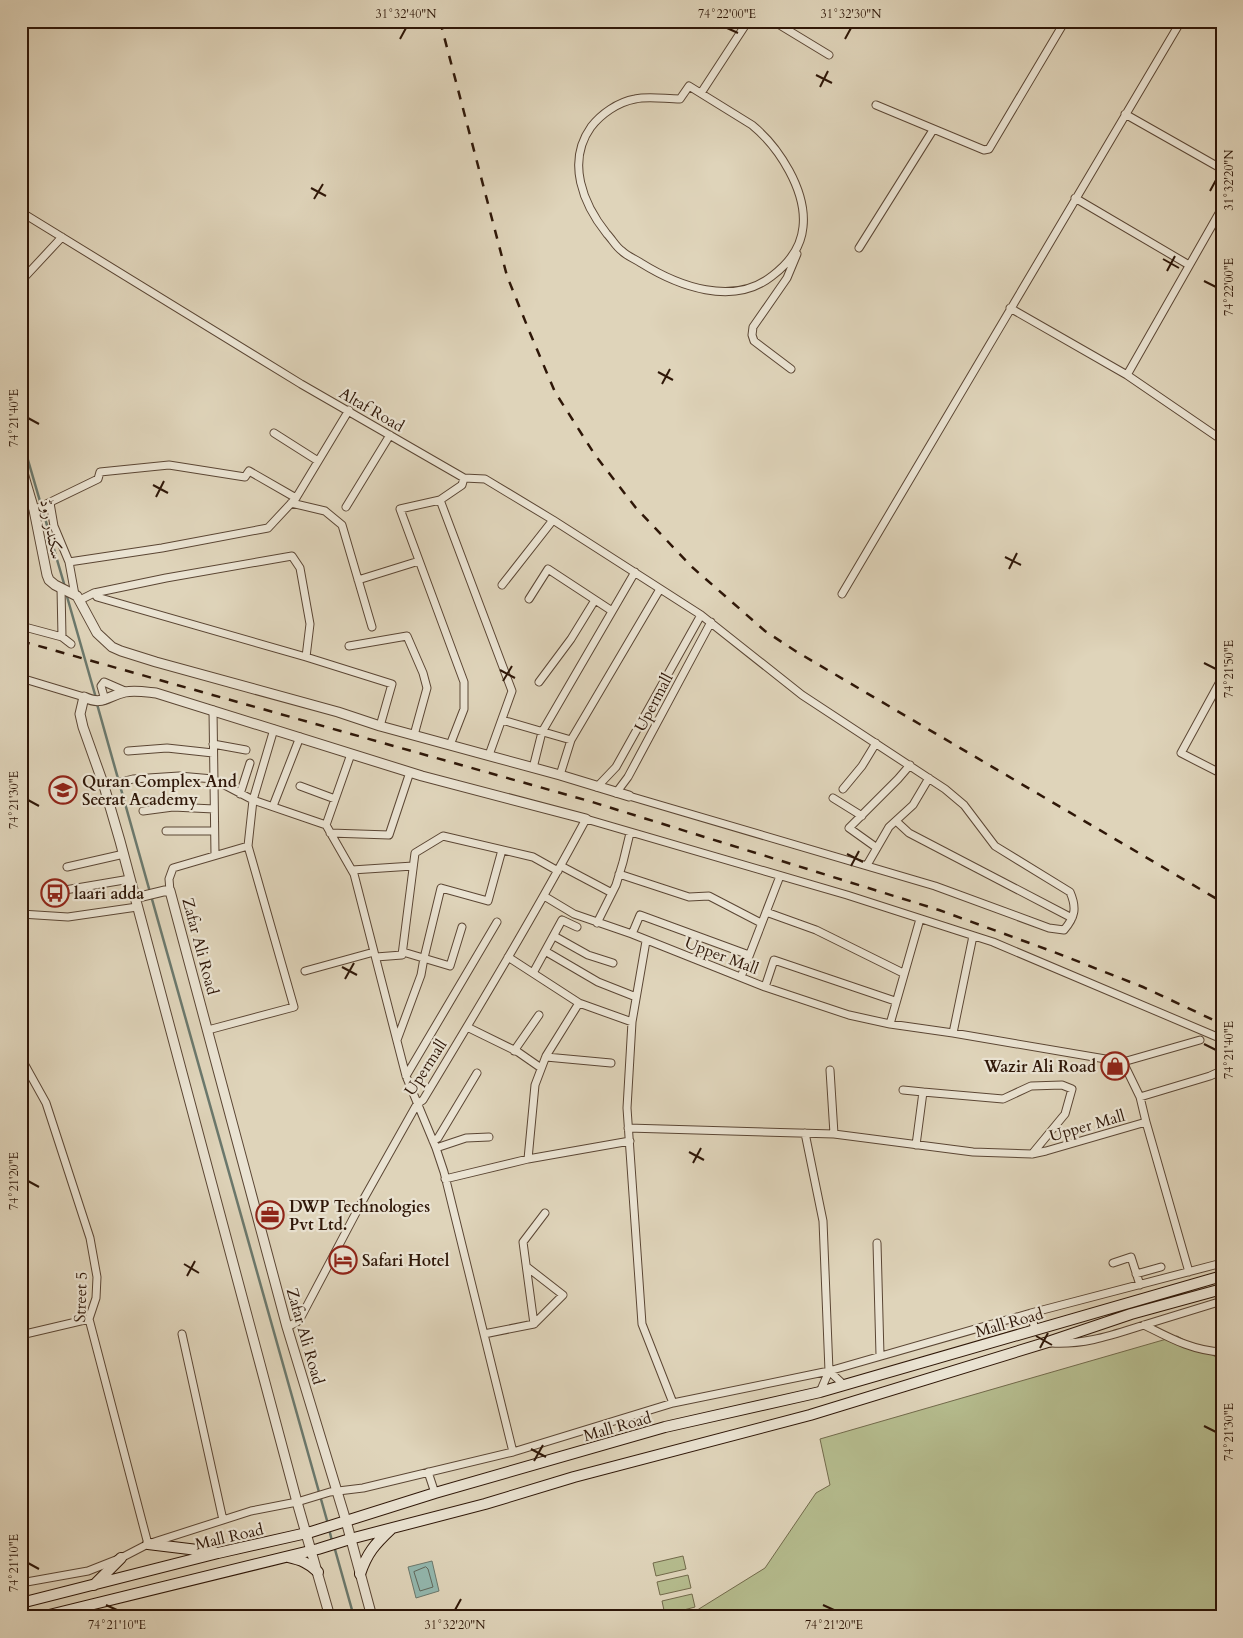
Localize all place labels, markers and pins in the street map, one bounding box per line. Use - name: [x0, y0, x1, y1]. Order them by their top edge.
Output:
- place label: Quran Complex And Seerat Academy: [82, 771, 237, 811]
- school or university icon: Quran Complex And Seerat Academy: [48, 775, 78, 805]
- bus stop icon: laari adda: [40, 878, 70, 908]
- place label: laari adda: [74, 883, 144, 905]
- shop icon: Wazir Ali Road: [1100, 1051, 1130, 1081]
- place label: Wazir Ali Road: [983, 1056, 1096, 1078]
- place label: DWP Technologies Pvt Ltd.: [289, 1196, 430, 1236]
- office icon: DWP Technologies Pvt Ltd.: [255, 1200, 285, 1230]
- hotel icon: Safari Hotel: [328, 1245, 358, 1275]
- place label: Safari Hotel: [362, 1250, 450, 1272]

